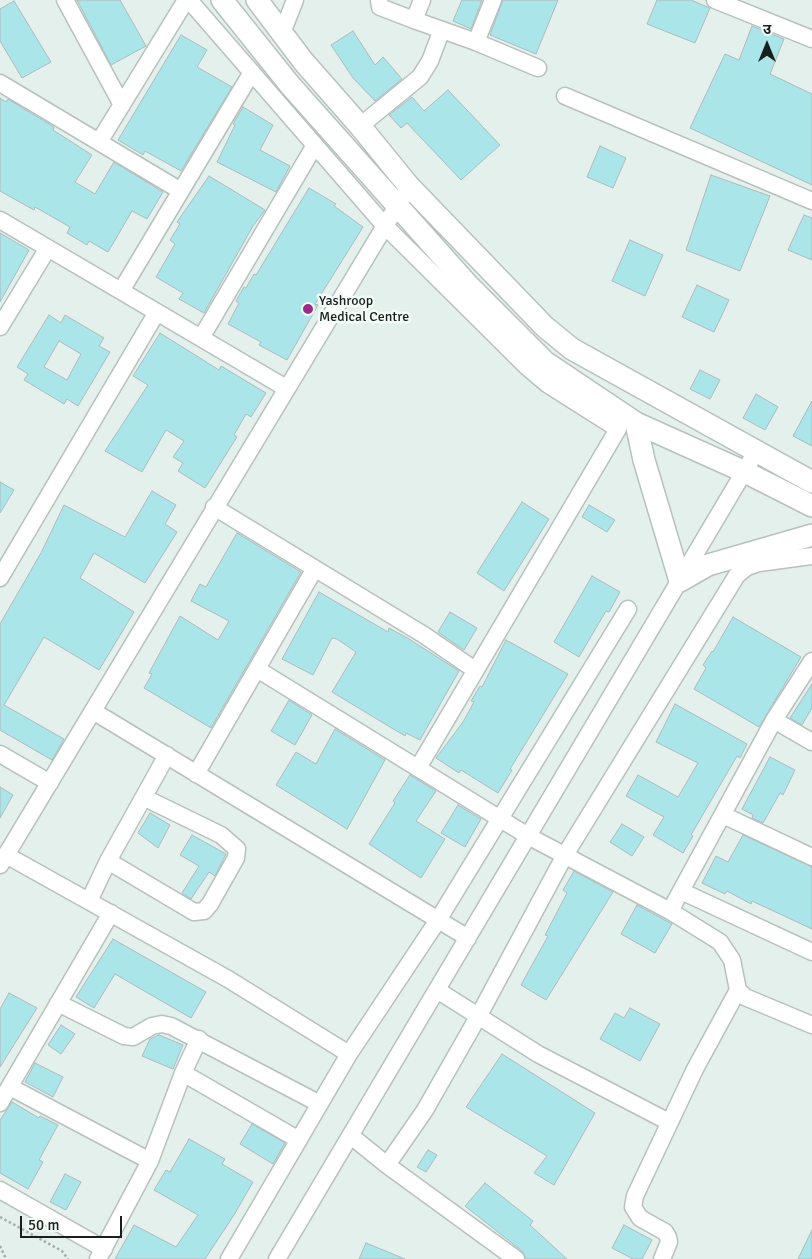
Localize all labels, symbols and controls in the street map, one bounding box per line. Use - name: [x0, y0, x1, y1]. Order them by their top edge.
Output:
- north arrow: [742, 20, 792, 70]
- text: उ: [763, 21, 771, 38]
- place label: Yashroop Medical Centre: [319, 293, 409, 326]
- marker: Yashroop Medical Centre: [301, 302, 315, 316]
- scale bar: [22, 1206, 125, 1238]
- text: 50 m: [28, 1216, 59, 1234]

